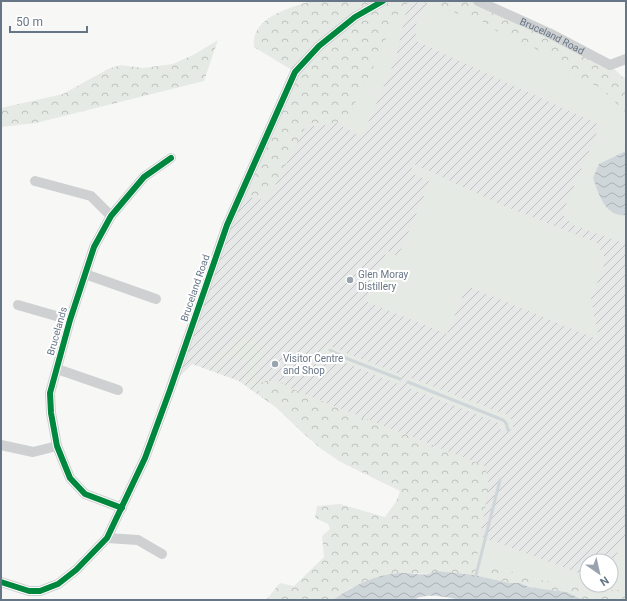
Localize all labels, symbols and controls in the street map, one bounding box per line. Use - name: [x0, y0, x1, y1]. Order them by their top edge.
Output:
- scale bar: [10, 8, 87, 34]
- text: 50 m: [16, 15, 43, 29]
- street label: Bruceland Road: [518, 15, 586, 56]
- street label: Bruceland Road: [178, 253, 212, 323]
- place label: Glen Moray Distillery: [358, 269, 409, 292]
- marker: Glen Moray Distillery: [345, 275, 355, 285]
- street label: Brucelands: [45, 306, 69, 356]
- place label: Visitor Centre and Shop: [283, 353, 343, 376]
- marker: Visitor Centre and Shop: [270, 359, 280, 369]
- north arrow: [579, 553, 619, 593]
- text: N: [597, 573, 611, 589]

